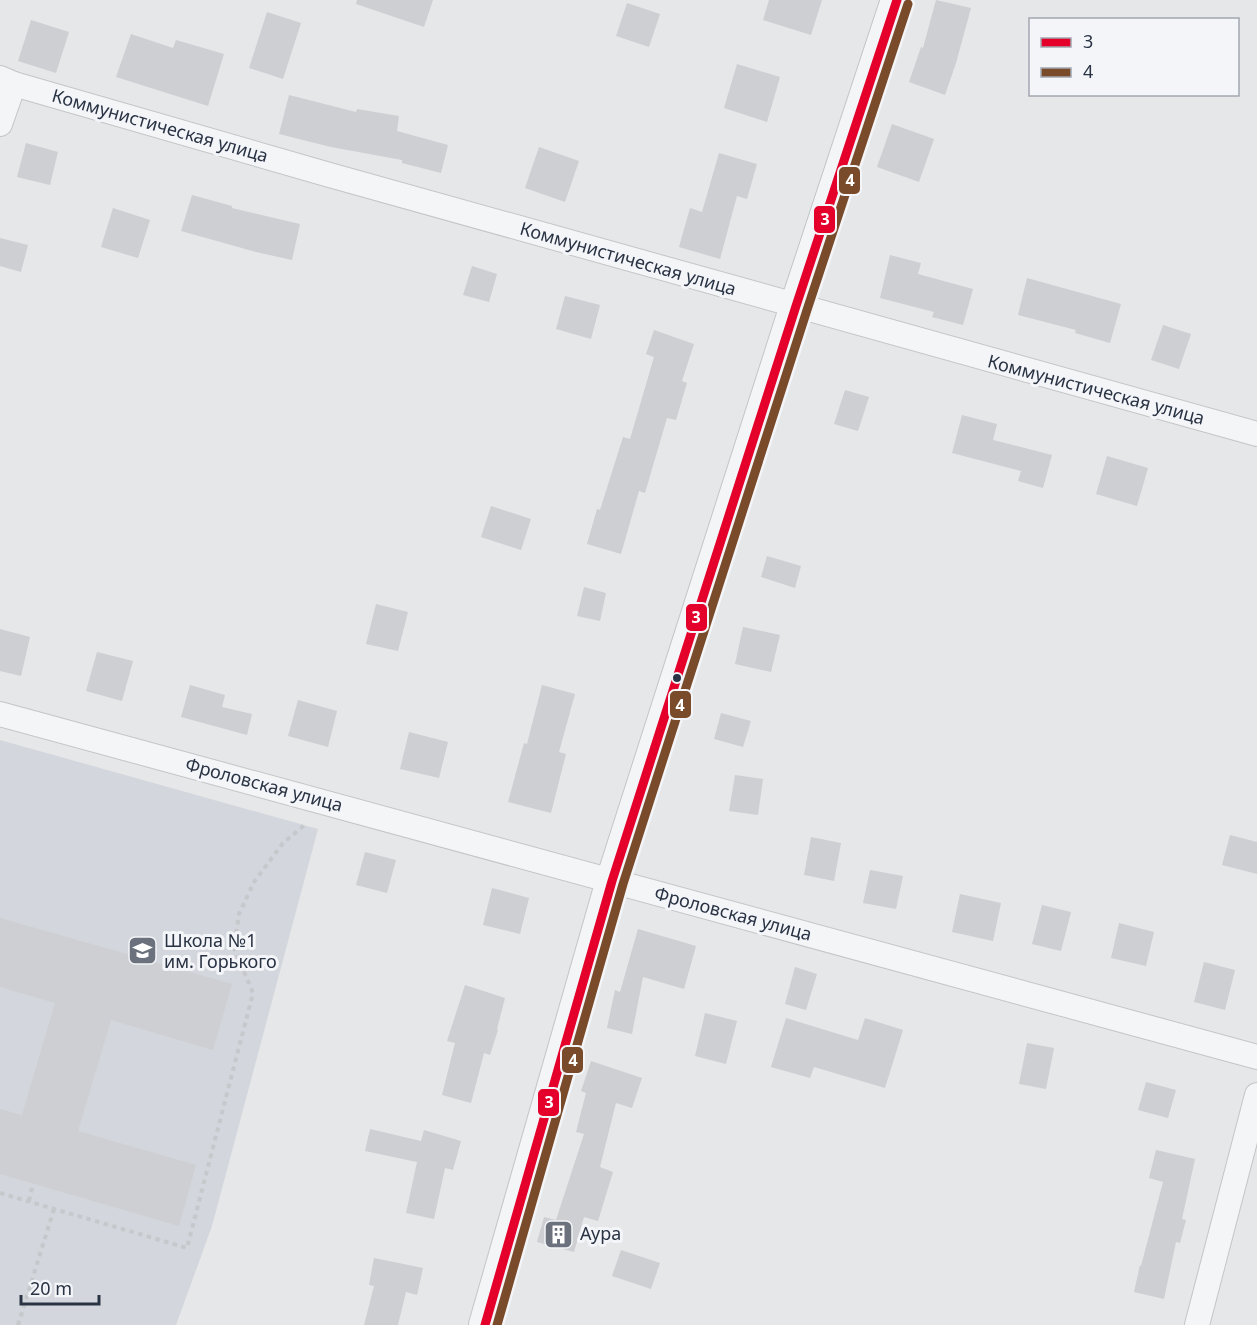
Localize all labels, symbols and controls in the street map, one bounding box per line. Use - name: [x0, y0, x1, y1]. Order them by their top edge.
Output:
- legend: [1029, 18, 1239, 96]
- text: 3: [1083, 29, 1093, 53]
- text: 4: [1083, 59, 1093, 83]
- street label: Коммунистическая улица: [49, 83, 271, 167]
- line badge: 4: [838, 166, 861, 195]
- text: 4: [845, 169, 855, 191]
- line badge: 3: [813, 205, 836, 234]
- text: 3: [820, 208, 830, 230]
- street label: Коммунистическая улица: [517, 216, 739, 300]
- street label: Коммунистическая улица: [985, 348, 1207, 430]
- line badge: 3: [685, 603, 708, 632]
- text: 3: [691, 606, 701, 628]
- unlabelled marker: [671, 672, 683, 684]
- line badge: 4: [669, 690, 692, 719]
- text: 4: [675, 694, 685, 716]
- street label: Фроловская улица: [183, 751, 346, 817]
- street label: Фроловская улица: [652, 880, 815, 946]
- place label: Школа №1 им. Горького: [164, 928, 277, 973]
- school or university icon: Школа №1 им. Горького: [127, 935, 159, 967]
- line badge: 4: [561, 1046, 584, 1074]
- text: 4: [568, 1049, 578, 1071]
- line badge: 3: [537, 1088, 560, 1117]
- text: 3: [544, 1091, 554, 1113]
- building icon: Аура: [543, 1218, 575, 1250]
- place label: Аура: [580, 1221, 621, 1245]
- scale bar: [21, 1268, 99, 1306]
- text: 20 m: [30, 1276, 72, 1300]

